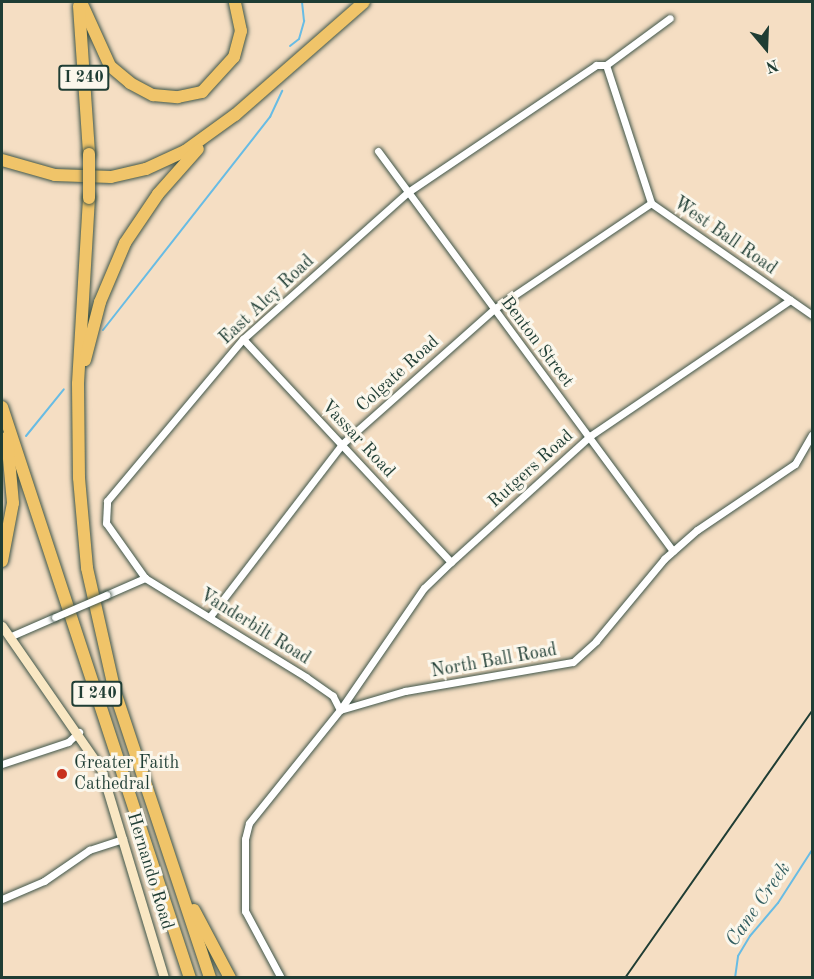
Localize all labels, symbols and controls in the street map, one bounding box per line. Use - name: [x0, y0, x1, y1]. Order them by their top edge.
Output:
- north arrow: [736, 18, 796, 78]
- text: N: [763, 55, 780, 75]
- road number: I 240: [57, 65, 111, 91]
- street label: West Ball Road: [669, 192, 781, 280]
- street label: East Alcy Road: [215, 251, 319, 349]
- street label: Benton Street: [496, 292, 578, 392]
- street label: Colgate Road: [352, 331, 444, 417]
- street label: Vassar Road: [317, 396, 399, 482]
- street label: Rutgers Road: [484, 425, 578, 513]
- street label: Vanderbilt Road: [196, 584, 314, 670]
- street label: North Ball Road: [429, 639, 559, 683]
- road number: I 240: [70, 681, 124, 707]
- place label: Greater Faith Cathedral: [74, 753, 179, 795]
- marker: Greater Faith Cathedral: [55, 767, 69, 781]
- street label: Hernando Road: [122, 810, 178, 932]
- water label: Cane Creek: [721, 858, 797, 952]

